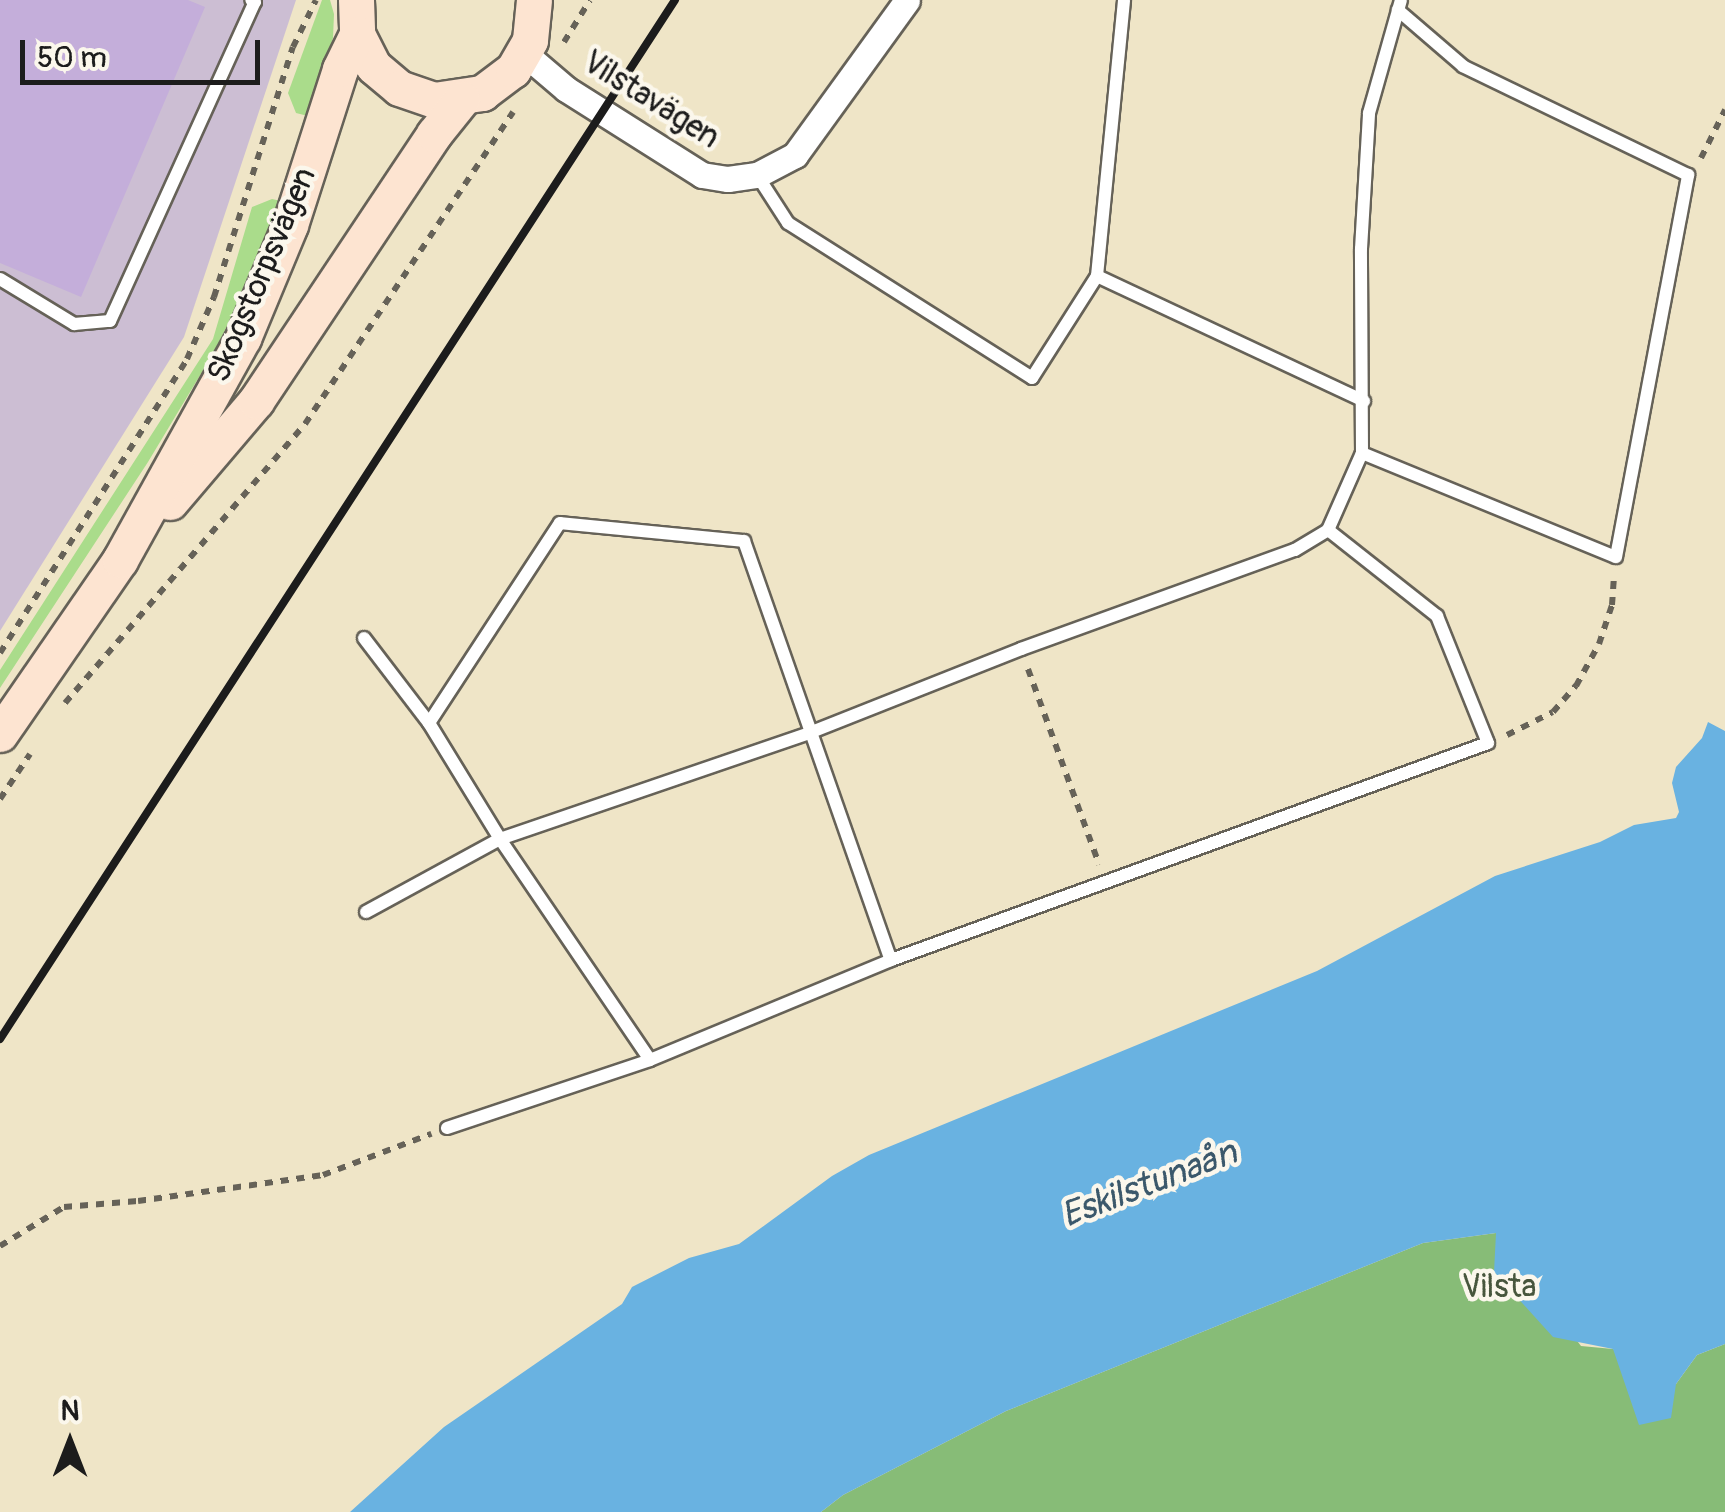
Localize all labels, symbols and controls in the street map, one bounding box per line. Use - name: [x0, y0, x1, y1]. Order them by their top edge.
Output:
- scale bar: [25, 20, 265, 82]
- text: 50 m: [37, 39, 107, 76]
- street label: Vilstavägen: [576, 43, 726, 157]
- street label: Skogstorpsvägen: [199, 162, 325, 388]
- water label: Eskilstunaån: [1055, 1131, 1243, 1237]
- park label: Vilsta: [1462, 1268, 1536, 1306]
- north arrow: [20, 1392, 120, 1492]
- text: N: [61, 1394, 79, 1429]

